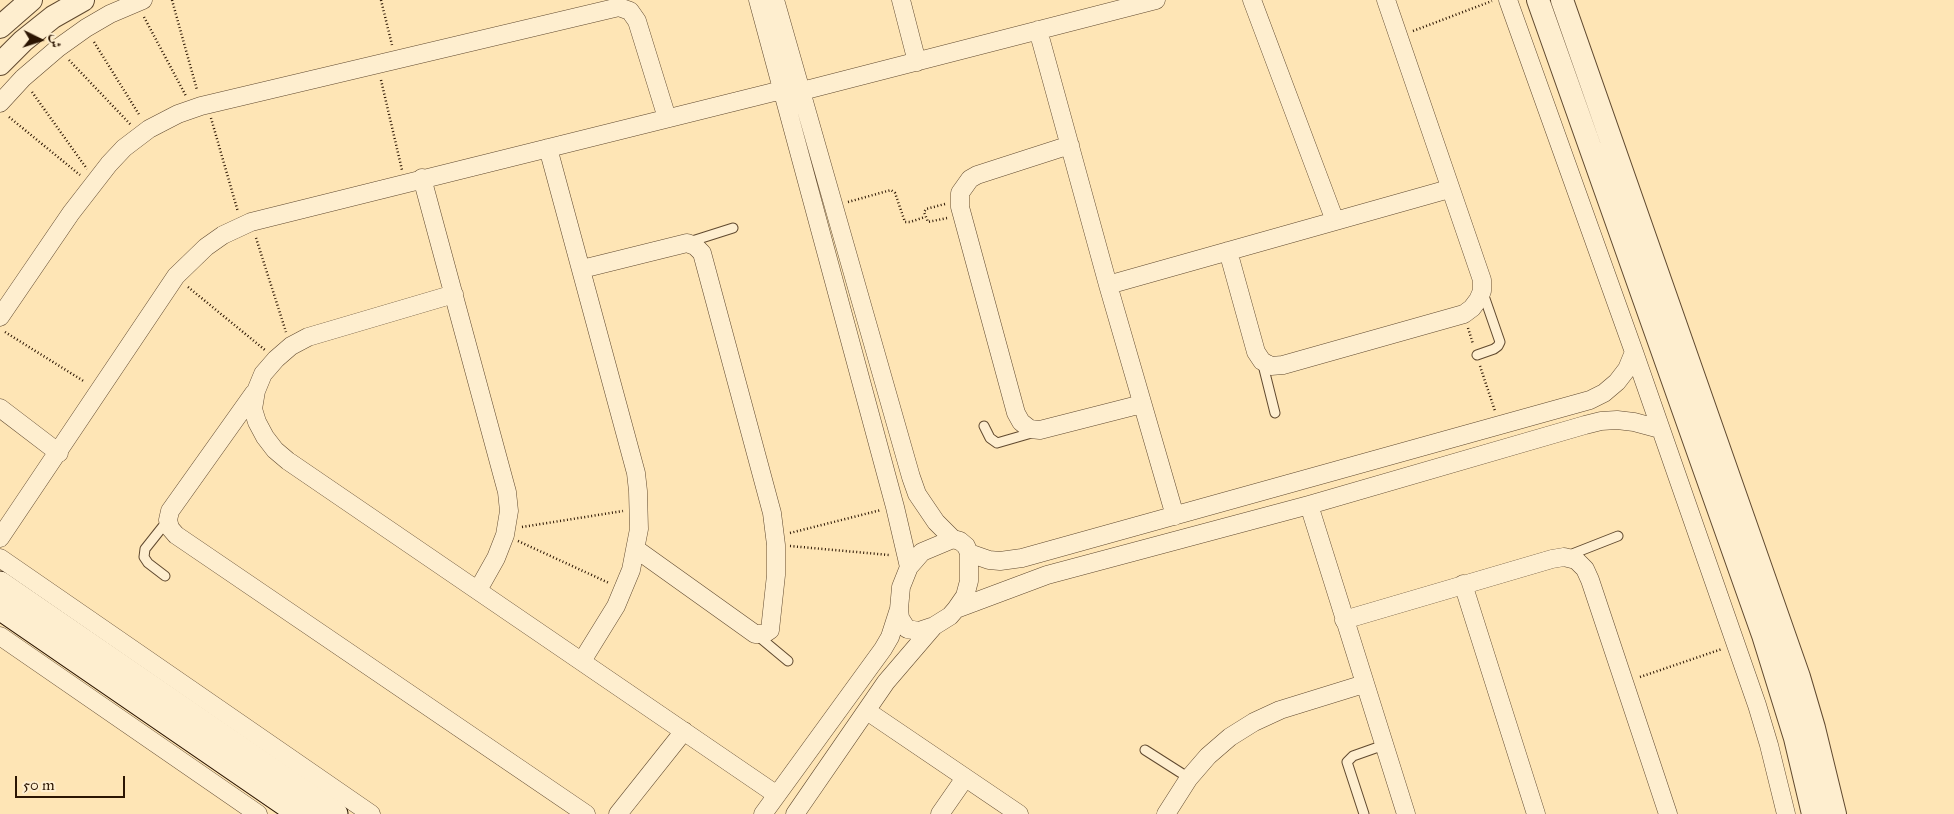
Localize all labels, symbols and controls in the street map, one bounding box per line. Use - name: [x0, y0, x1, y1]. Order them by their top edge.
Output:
- north arrow: [15, 15, 65, 65]
- text: ش: [46, 34, 64, 49]
- scale bar: [18, 766, 128, 798]
- text: 50 m: [23, 776, 55, 794]

